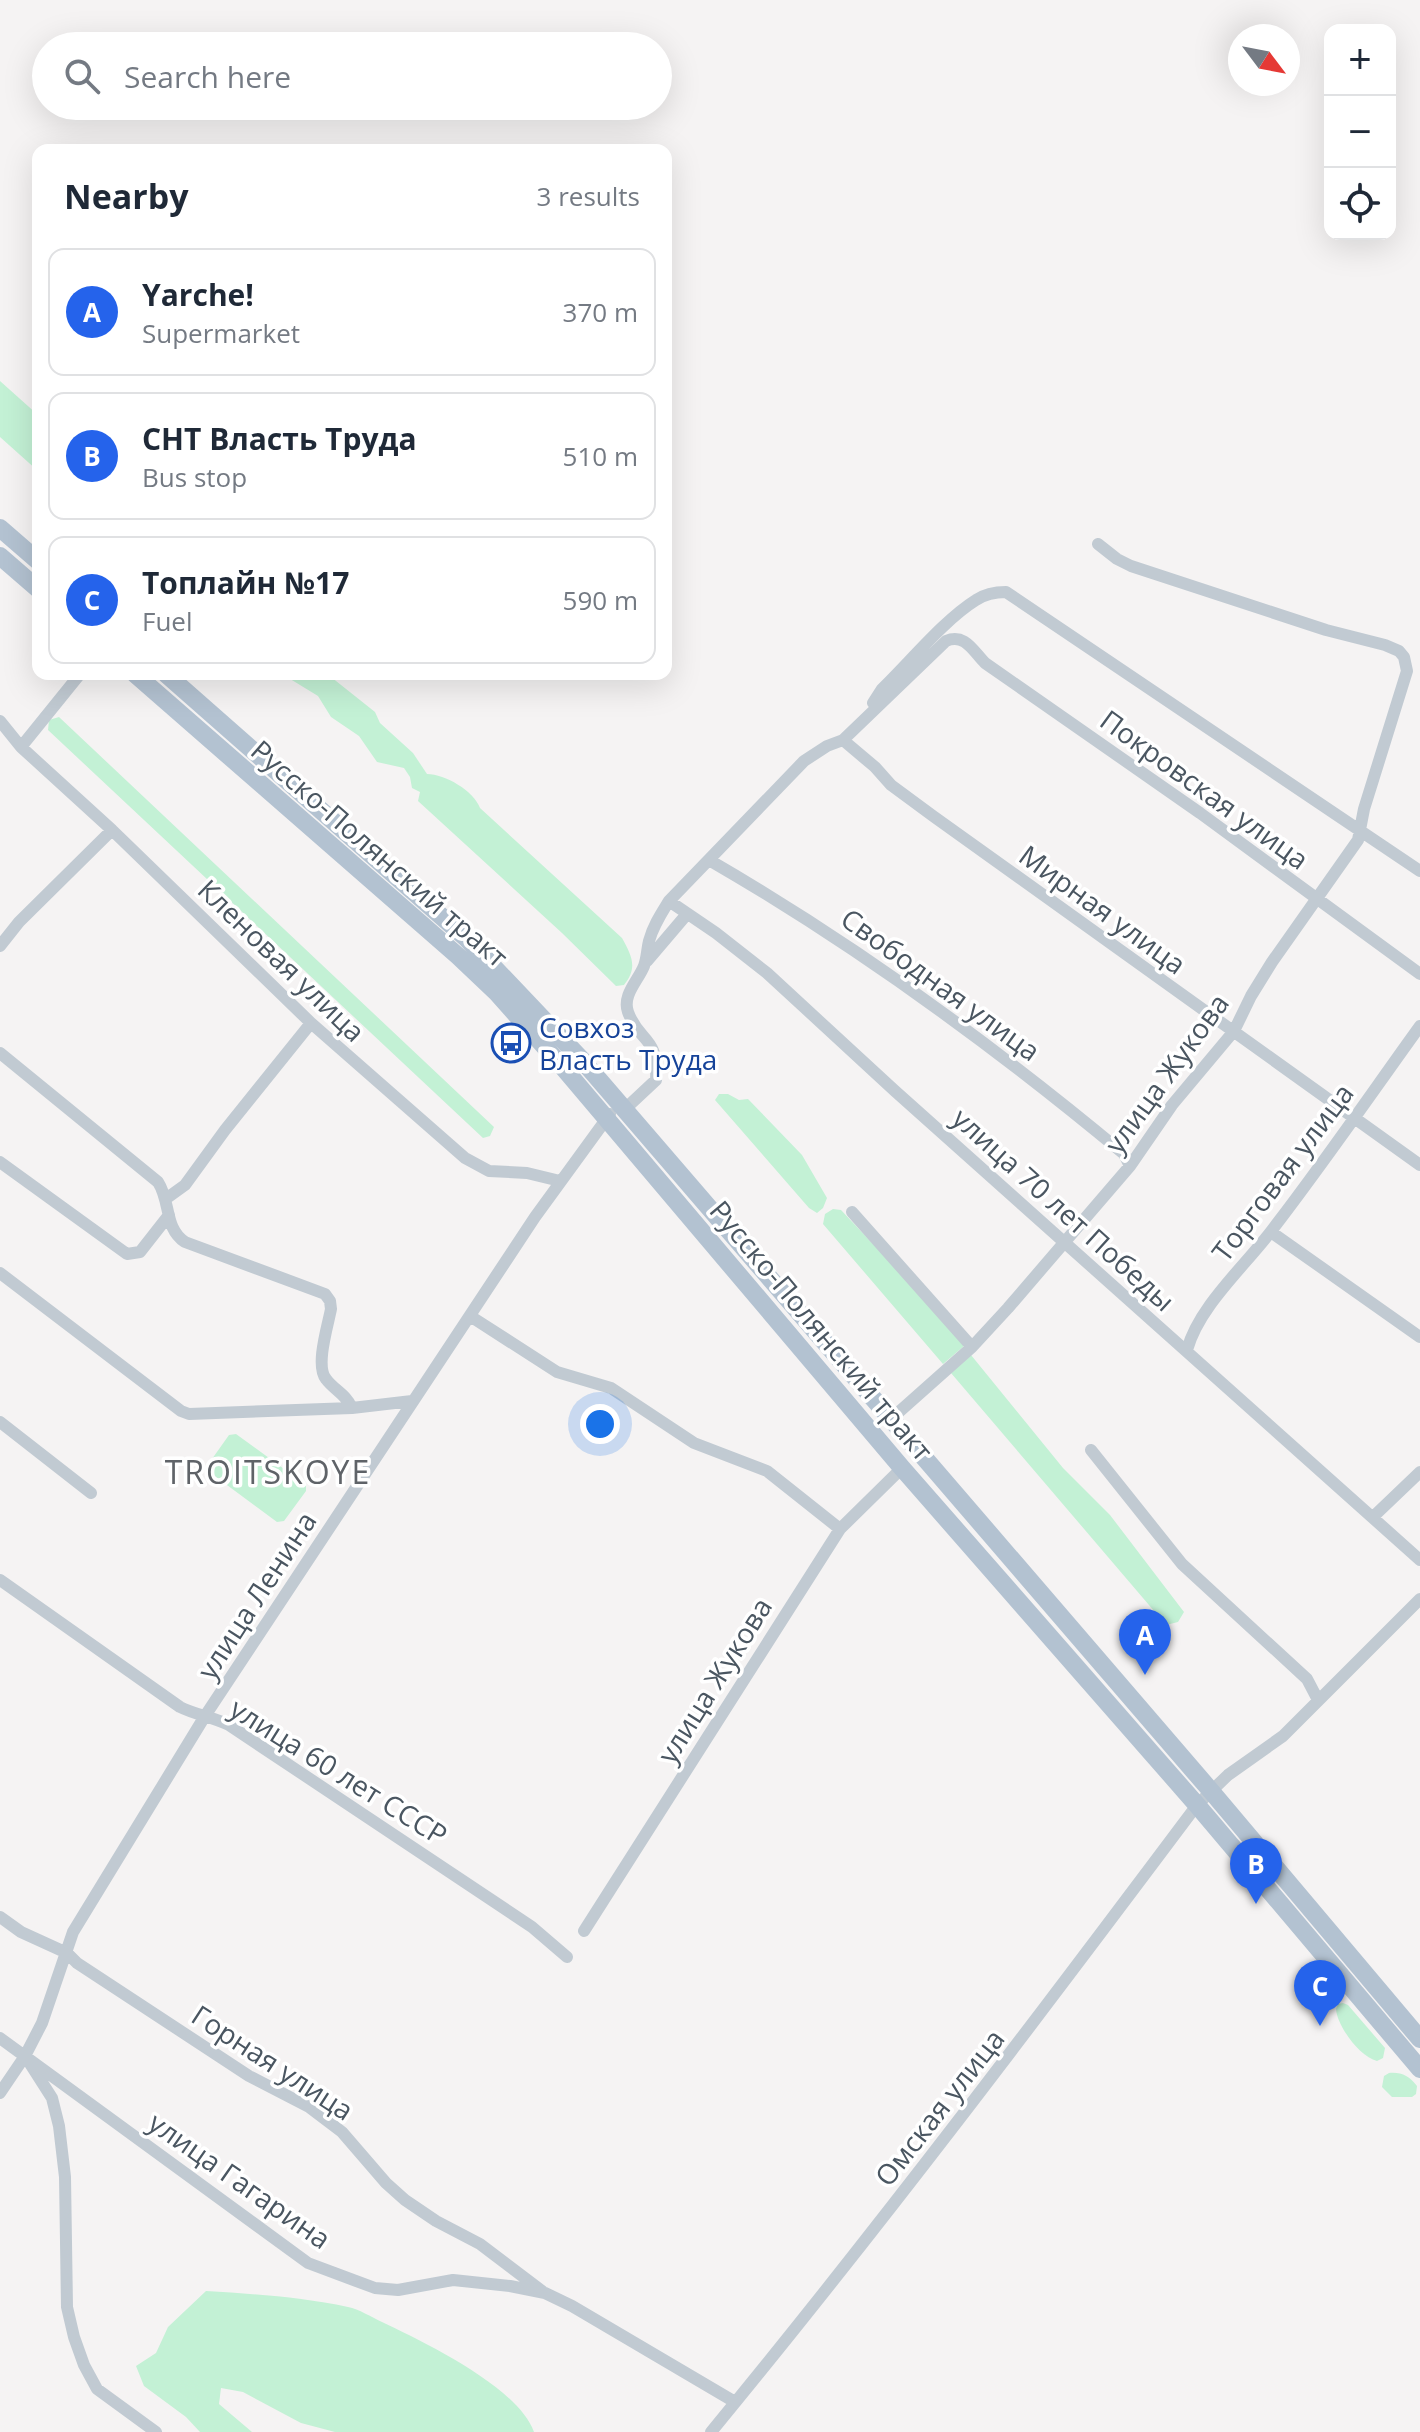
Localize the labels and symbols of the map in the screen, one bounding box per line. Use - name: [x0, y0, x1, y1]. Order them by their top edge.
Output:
- north arrow: [1228, 24, 1300, 96]
- street label: Покровская улица: [1093, 700, 1317, 878]
- street label: Русско-Полянский тракт: [243, 731, 517, 975]
- street label: Мирная улица: [1012, 836, 1194, 982]
- street label: Кленовая улица: [190, 870, 374, 1050]
- street label: Свободная улица: [834, 899, 1048, 1069]
- street label: улица Жукова: [1095, 985, 1237, 1161]
- place label: Совхоз Власть Труда: [539, 1008, 717, 1078]
- bus stop icon: Совхоз Власть Труда: [490, 1022, 532, 1064]
- street label: Торговая улица: [1203, 1075, 1361, 1269]
- street label: улица 70 лет Победы: [945, 1099, 1183, 1319]
- street label: Русско-Полянский тракт: [702, 1192, 942, 1468]
- your location: [580, 1404, 620, 1444]
- district label: TROITSKOYE: [165, 1450, 371, 1493]
- street label: улица Ленина: [188, 1504, 324, 1686]
- street label: улица Жукова: [648, 1590, 780, 1770]
- pin: A: [1119, 1609, 1171, 1675]
- street label: улица 60 лет СССР: [223, 1689, 455, 1853]
- pin: B: [1230, 1838, 1282, 1904]
- pin: C: [1294, 1960, 1346, 2026]
- street label: Горная улица: [185, 1996, 361, 2128]
- street label: Омская улица: [866, 2021, 1012, 2193]
- street label: улица Гагарина: [141, 2103, 339, 2257]

